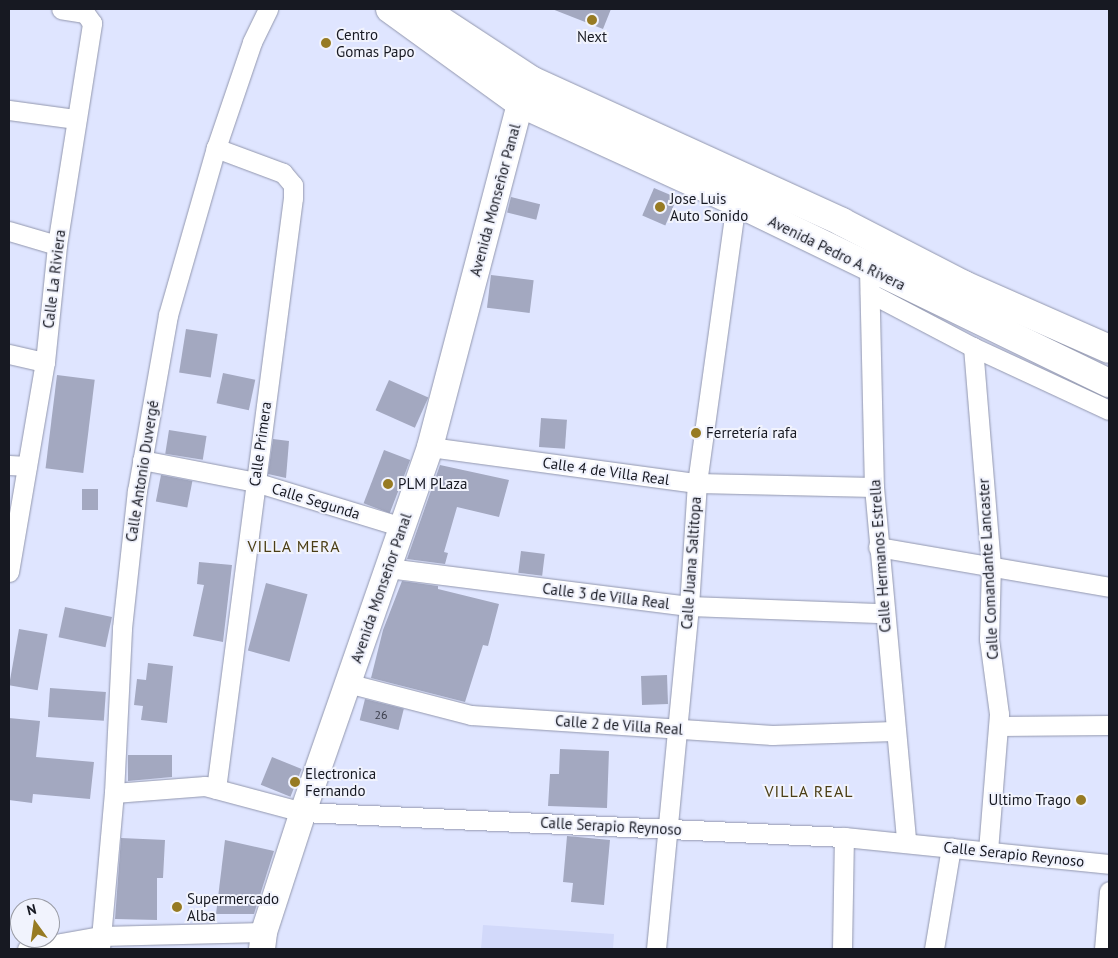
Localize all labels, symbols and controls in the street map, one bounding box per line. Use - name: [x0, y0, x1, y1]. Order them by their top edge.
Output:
- marker: Next: [586, 14, 598, 26]
- place label: Centro Gomas Papo: [336, 25, 415, 60]
- place label: Next: [577, 28, 607, 46]
- marker: Centro Gomas Papo: [320, 37, 332, 49]
- street label: Avenida Monseñor Panal: [466, 122, 524, 278]
- place label: Jose Luis Auto Sonido: [670, 189, 748, 224]
- marker: Jose Luis Auto Sonido: [654, 201, 666, 213]
- street label: Avenida Pedro A. Rivera: [765, 212, 909, 294]
- street label: Calle La Riviera: [39, 229, 69, 329]
- street label: Calle Antonio Duvergé: [122, 399, 162, 543]
- street label: Calle Primera: [245, 400, 275, 488]
- place label: Ferretería rafa: [706, 424, 797, 442]
- marker: Ferretería rafa: [690, 427, 702, 439]
- street label: Calle 4 de Villa Real: [541, 453, 671, 489]
- place label: PLM PLaza: [398, 475, 467, 493]
- marker: PLM PLaza: [382, 478, 394, 490]
- street label: Calle Comandante Lancaster: [974, 478, 1002, 660]
- street label: Calle Segunda: [270, 479, 362, 523]
- street label: Calle Hermanos Estrella: [866, 479, 894, 633]
- street label: Calle Juana Saltitopa: [677, 496, 705, 630]
- street label: Avenida Monseñor Panal: [347, 511, 415, 665]
- district label: VILLA MERA: [246, 536, 342, 556]
- street label: Calle 3 de Villa Real: [541, 579, 671, 613]
- house number: 26: [374, 708, 388, 722]
- street label: Calle 2 de Villa Real: [554, 712, 684, 738]
- place label: Electronica Fernando: [305, 764, 376, 799]
- marker: Electronica Fernando: [289, 776, 301, 788]
- district label: VILLA REAL: [763, 781, 855, 801]
- place label: Ultimo Trago: [988, 791, 1071, 809]
- marker: Ultimo Trago: [1075, 794, 1087, 806]
- street label: Calle Serapio Reynoso: [540, 813, 682, 839]
- street label: Calle Serapio Reynoso: [943, 838, 1085, 870]
- place label: Supermercado Alba: [187, 889, 279, 924]
- north arrow: [10, 898, 60, 948]
- text: N: [25, 900, 38, 919]
- marker: Supermercado Alba: [171, 901, 183, 913]

